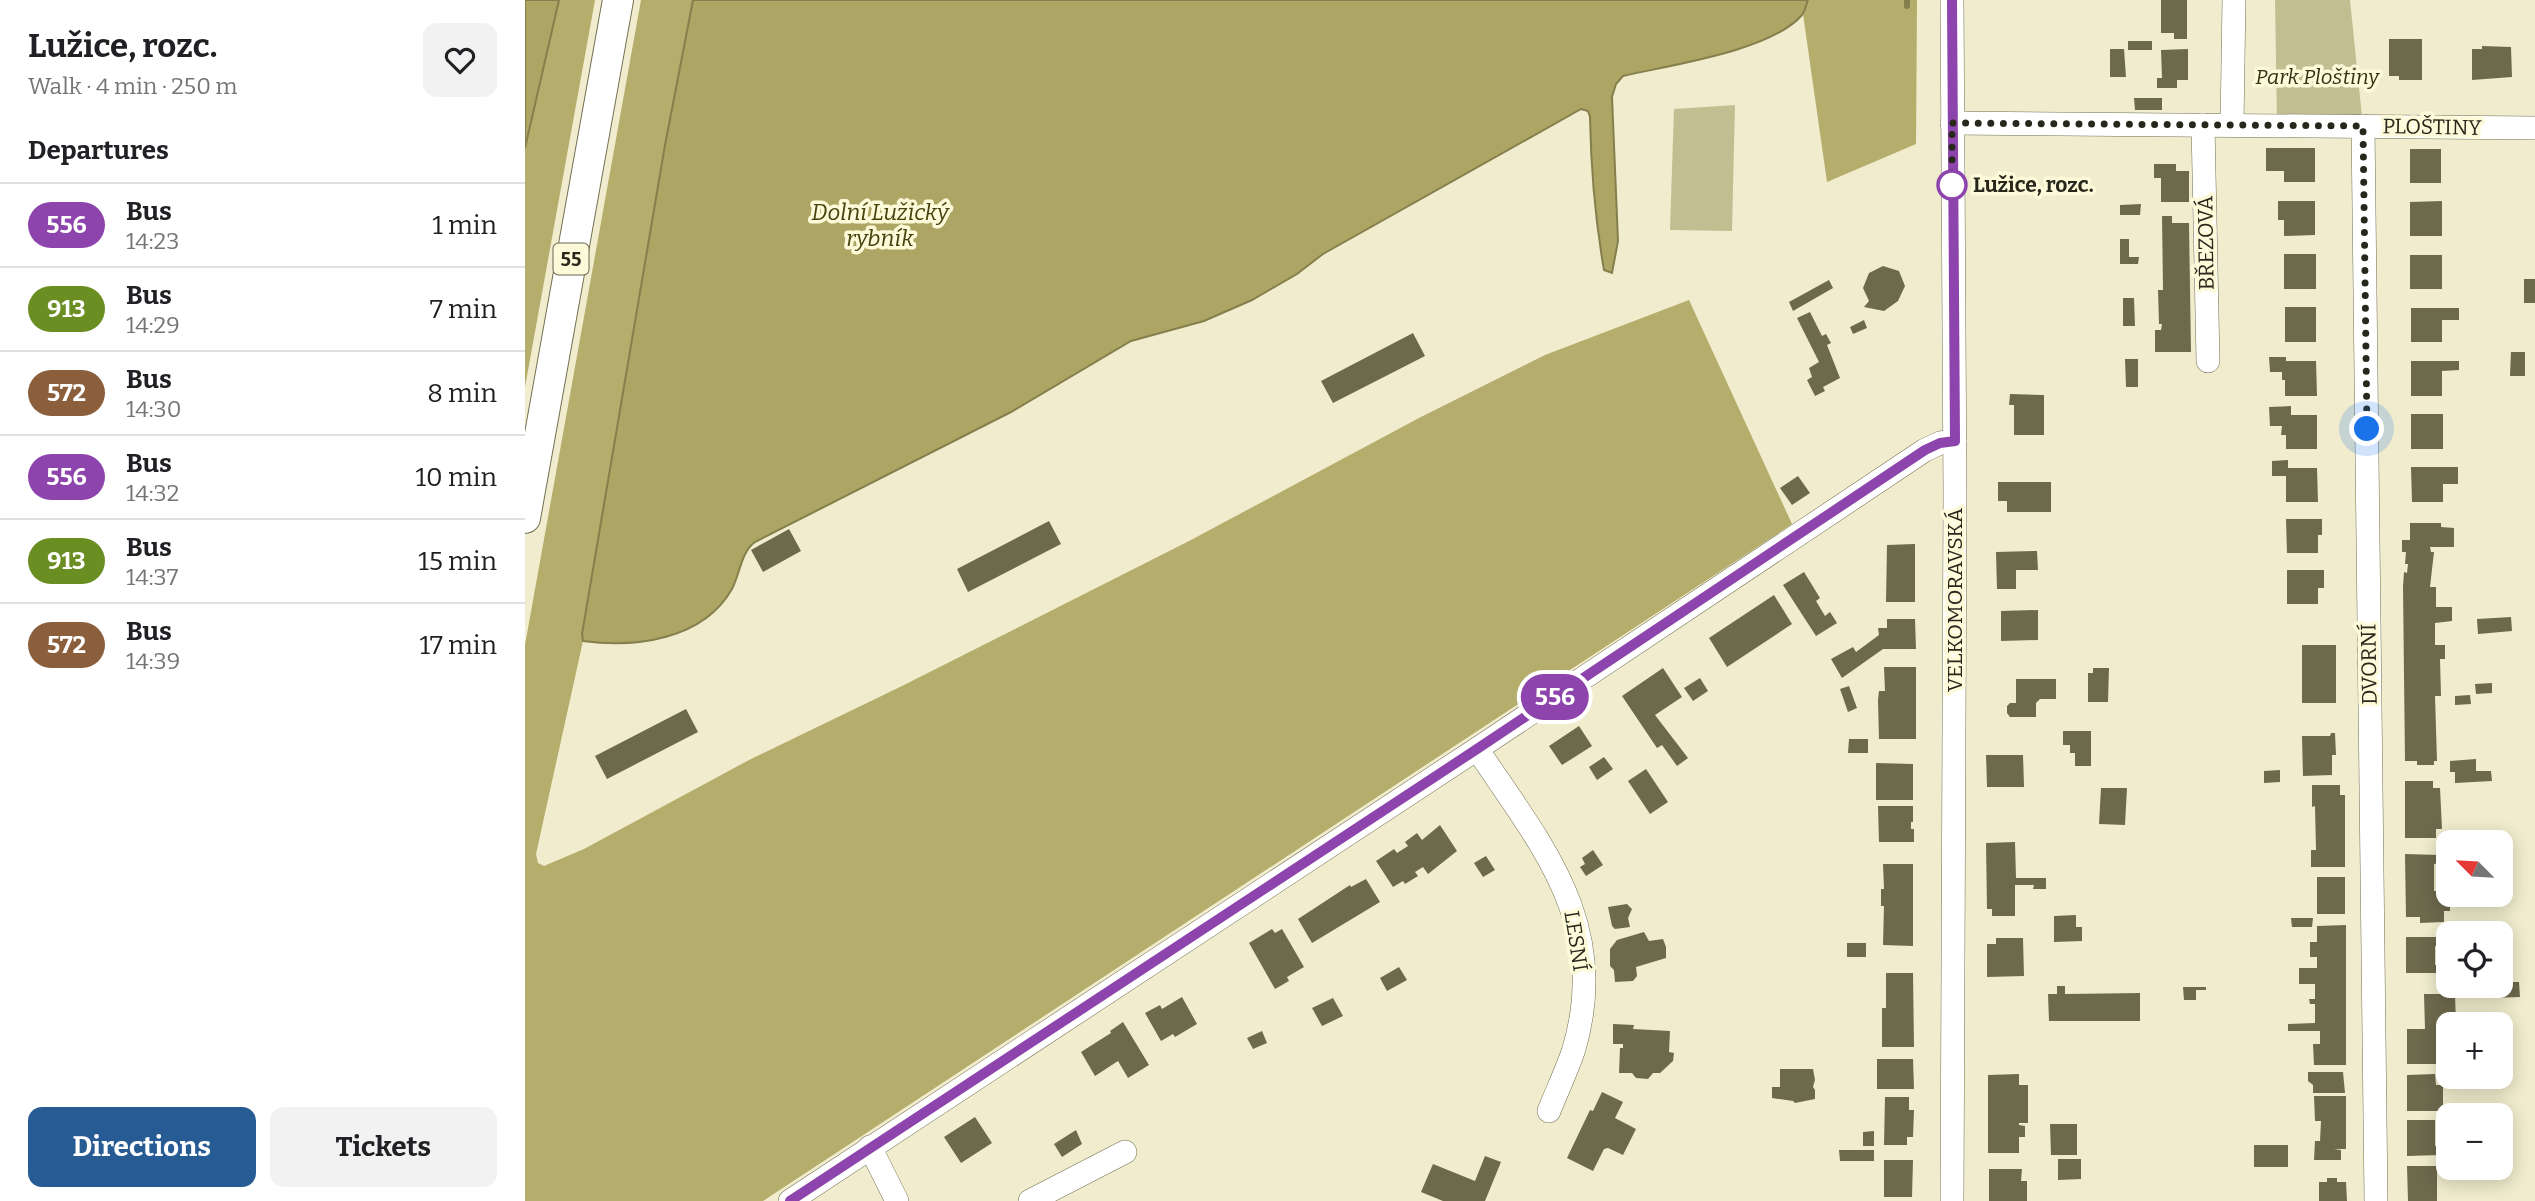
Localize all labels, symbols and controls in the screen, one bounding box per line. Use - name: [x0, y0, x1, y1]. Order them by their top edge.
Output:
- button: heart: [423, 23, 497, 97]
- text: Lužice, rozc.: [28, 26, 218, 66]
- park label: Park Ploštiny: [2255, 64, 2380, 90]
- text: Walk · 4 min · 250 m: [28, 72, 237, 100]
- street label: PLOŠTINY: [2382, 113, 2482, 141]
- text: Departures: [28, 135, 169, 166]
- marker: Lužice, rozc.: [1937, 170, 1967, 200]
- place label: Lužice, rozc.: [1973, 172, 2094, 198]
- street label: BŘEZOVÁ: [2192, 195, 2220, 290]
- text: Bus: [126, 196, 172, 227]
- water label: Dolní Lužický rybník: [811, 198, 950, 252]
- text: 1 min: [432, 210, 497, 241]
- text: 556: [46, 211, 87, 239]
- text: 14:23: [126, 227, 179, 255]
- road number: 55: [553, 244, 589, 274]
- text: Bus: [126, 280, 172, 311]
- text: 7 min: [430, 294, 497, 325]
- text: 913: [47, 295, 86, 323]
- text: 14:29: [126, 311, 180, 339]
- text: Bus: [126, 364, 172, 395]
- text: 8 min: [427, 378, 497, 409]
- text: 572: [47, 379, 86, 407]
- text: 14:30: [126, 395, 181, 423]
- your location: [2349, 411, 2384, 446]
- text: Bus: [126, 448, 172, 479]
- text: 10 min: [416, 462, 497, 493]
- text: 556: [46, 463, 87, 491]
- text: 14:32: [126, 479, 179, 507]
- street label: VELKOMORAVSKÁ: [1942, 508, 1968, 692]
- text: Bus: [126, 532, 172, 563]
- text: 15 min: [418, 546, 497, 577]
- text: 913: [47, 547, 86, 575]
- text: 14:37: [126, 563, 178, 591]
- text: Bus: [126, 616, 172, 647]
- street label: DVORNÍ: [2355, 623, 2383, 705]
- text: 17 min: [419, 630, 497, 661]
- text: 572: [47, 631, 86, 659]
- text: 14:39: [126, 647, 180, 675]
- line badge: 556: [1515, 674, 1595, 720]
- text: 556: [1535, 683, 1575, 711]
- north arrow: [2436, 830, 2513, 906]
- map controls: [2436, 830, 2513, 1180]
- street label: LESNÍ: [1558, 909, 1594, 973]
- button: locate: [2436, 921, 2513, 998]
- button: +: [2436, 1012, 2513, 1089]
- button: −: [2436, 1103, 2513, 1180]
- button: Directions: [28, 1107, 256, 1187]
- button: Tickets: [270, 1107, 497, 1187]

